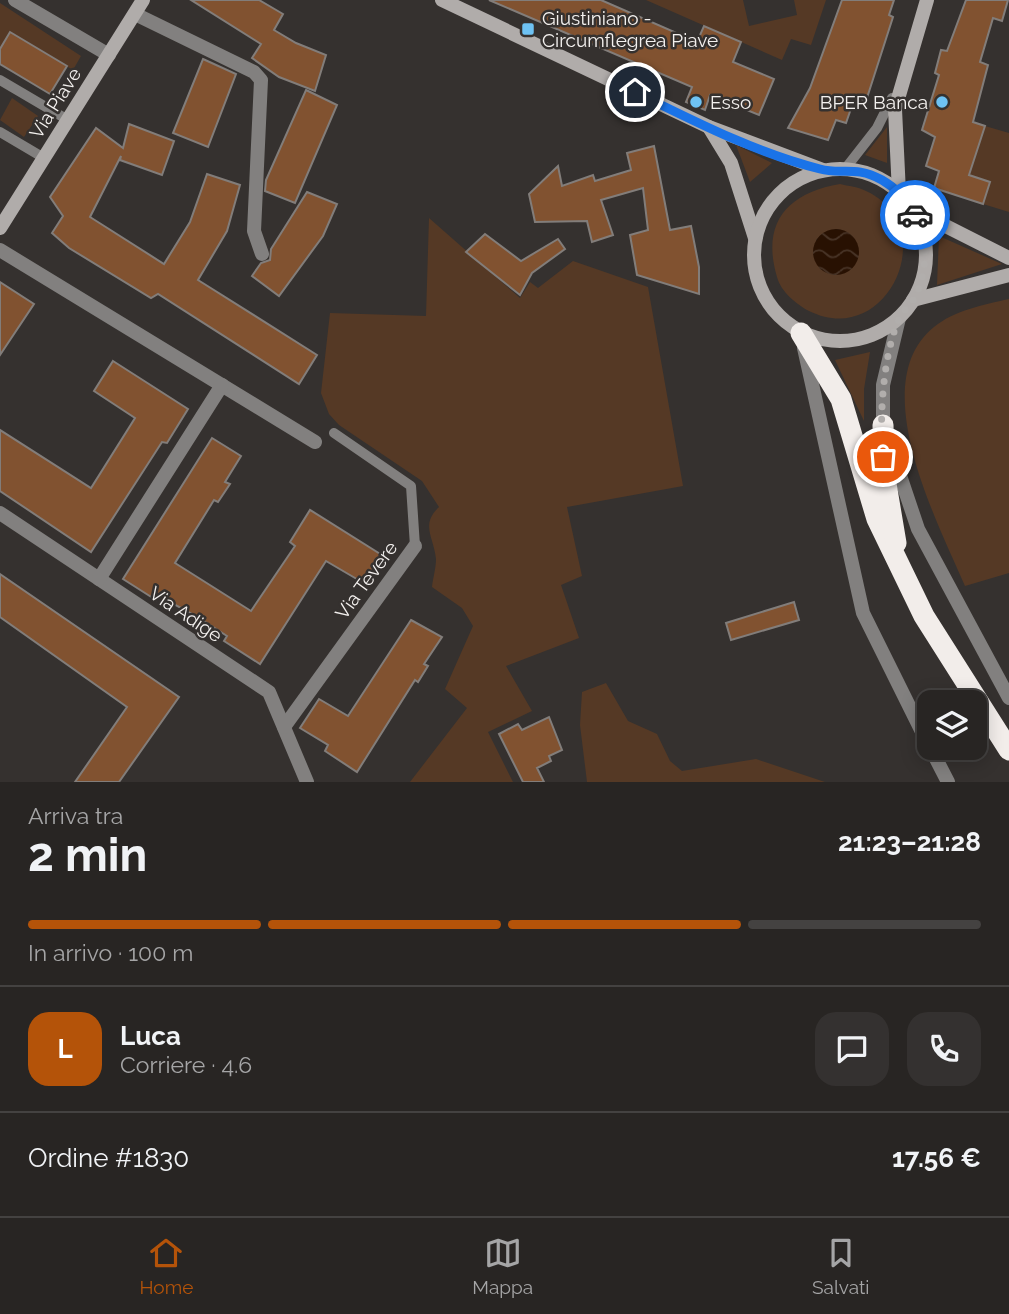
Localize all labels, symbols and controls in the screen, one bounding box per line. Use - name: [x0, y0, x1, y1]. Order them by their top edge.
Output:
- place label: Giustiniano - Circumflegrea Piave: [542, 7, 718, 51]
- marker: Giustiniano - Circumflegrea Piave: [520, 21, 536, 37]
- pin: [605, 62, 665, 122]
- street label: Via Piave: [25, 64, 85, 142]
- icon: home: [616, 73, 654, 111]
- place label: Esso: [710, 91, 751, 113]
- place label: BPER Banca: [820, 91, 928, 113]
- marker: Esso: [688, 94, 704, 110]
- marker: BPER Banca: [934, 94, 950, 110]
- courier: [880, 180, 950, 250]
- icon: car: [896, 196, 934, 234]
- pin: [853, 427, 913, 487]
- icon: bag: [864, 438, 902, 476]
- street label: Via Tevere: [331, 537, 401, 623]
- street label: Via Adige: [145, 582, 227, 646]
- map controls: [917, 690, 987, 760]
- button: layers: [917, 690, 987, 760]
- text: Arriva tra: [28, 802, 123, 829]
- text: 21:23–21:28: [838, 827, 981, 857]
- text: 2 min: [28, 828, 147, 882]
- text: In arrivo · 100 m: [28, 939, 193, 966]
- button: chat: [815, 1012, 889, 1086]
- button: phone: [907, 1012, 981, 1086]
- text: Luca: [120, 1021, 181, 1051]
- text: L: [57, 1034, 73, 1064]
- text: Corriere · 4.6: [120, 1051, 252, 1078]
- text: Ordine #1830: [28, 1143, 189, 1173]
- text: 17.56 €: [892, 1143, 981, 1173]
- tab: Home: [140, 1234, 193, 1298]
- tab: Mappa: [472, 1234, 533, 1298]
- tab: Salvati: [812, 1234, 869, 1298]

